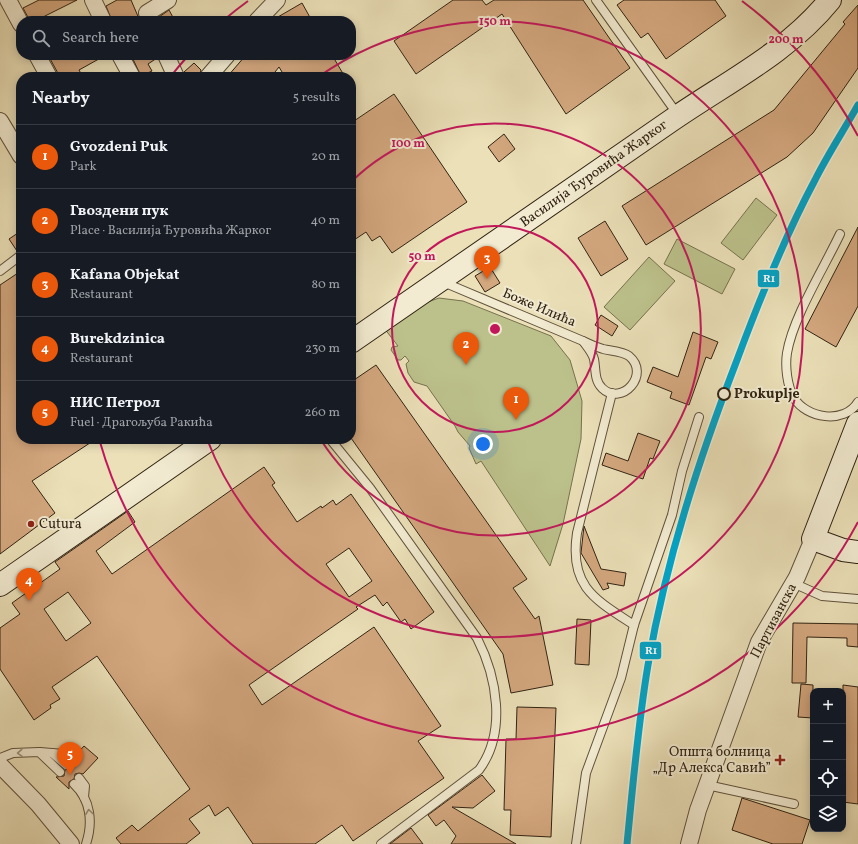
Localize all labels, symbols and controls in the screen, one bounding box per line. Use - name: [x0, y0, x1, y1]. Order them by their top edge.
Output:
- text: 150 m: [479, 14, 511, 30]
- search box: [16, 16, 356, 60]
- icon: search: [30, 27, 52, 49]
- text: Search here: [62, 28, 139, 49]
- text: 200 m: [768, 32, 804, 48]
- text: Nearby: [32, 87, 90, 110]
- text: 5 results: [293, 89, 340, 107]
- street label: Василија Ђуровића Жарког: [516, 116, 672, 232]
- text: 100 m: [391, 136, 425, 152]
- text: Gvozdeni Puk: [70, 137, 168, 158]
- text: 1: [42, 148, 48, 166]
- text: 20 m: [311, 148, 340, 166]
- text: Park: [70, 158, 97, 176]
- text: Гвоздени пук: [70, 201, 169, 222]
- text: 2: [42, 212, 48, 230]
- text: 40 m: [311, 212, 340, 230]
- text: Place · Василија Ђуровића Жарког: [70, 222, 271, 240]
- pin: 3: [474, 246, 500, 279]
- text: 50 m: [408, 249, 436, 265]
- text: Kafana Objekat: [70, 265, 179, 286]
- line badge: R1: [757, 269, 780, 288]
- text: R1: [763, 272, 775, 287]
- text: 3: [42, 276, 48, 294]
- text: 80 m: [311, 276, 340, 294]
- street label: Боже Илића: [499, 284, 579, 332]
- text: Restaurant: [70, 286, 133, 304]
- centre of rings: [488, 322, 502, 336]
- text: Burekdzinica: [70, 329, 165, 350]
- pin: 2: [453, 332, 479, 365]
- text: 4: [41, 340, 49, 358]
- text: 230 m: [305, 340, 340, 358]
- text: Restaurant: [70, 350, 133, 368]
- place label: Prokuplje: [734, 385, 800, 404]
- pin: 1: [503, 387, 529, 420]
- marker: Prokuplje: [717, 387, 731, 401]
- text: НИС Петрол: [70, 393, 160, 414]
- text: 5: [42, 404, 48, 422]
- text: 260 m: [305, 404, 340, 422]
- text: Fuel · Драгољуба Ракића: [70, 414, 213, 432]
- your location: [473, 434, 493, 454]
- place label: Cutura: [39, 515, 82, 534]
- marker: Cutura: [26, 519, 36, 529]
- pin: 4: [16, 568, 42, 601]
- street label: Партизанска: [746, 580, 802, 662]
- line badge: R1: [639, 641, 662, 660]
- text: R1: [645, 644, 657, 659]
- map controls: [810, 688, 846, 832]
- button: +: [810, 688, 846, 724]
- button: −: [810, 724, 846, 760]
- pin: 5: [57, 742, 83, 775]
- place label: Општа болница „Др Алекса Савић”: [652, 743, 771, 778]
- one-way arrow: [17, 749, 23, 758]
- marker: Општа болница „Др Алекса Савић”: [774, 754, 786, 766]
- button: locate: [810, 760, 846, 796]
- button: layers: [810, 796, 846, 832]
- one-way arrow: [85, 809, 94, 815]

